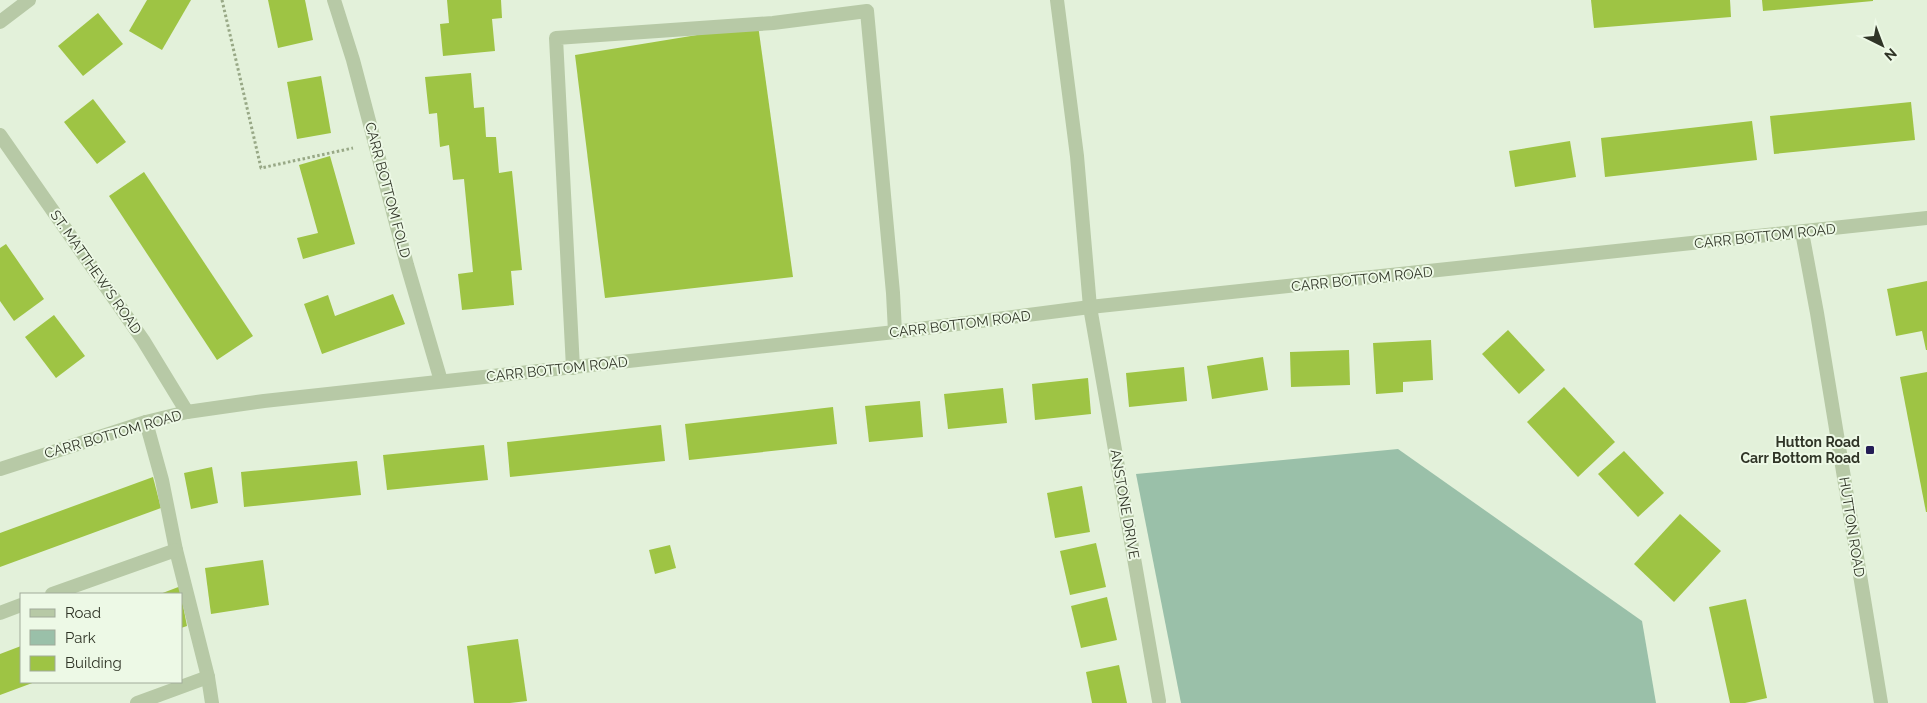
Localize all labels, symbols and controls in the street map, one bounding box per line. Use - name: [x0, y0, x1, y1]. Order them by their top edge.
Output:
- north arrow: [1857, 20, 1907, 70]
- text: N: [1881, 45, 1900, 64]
- street label: CARR BOTTOM FOLD: [362, 120, 414, 260]
- street label: ST. MATTHEW'S ROAD: [47, 207, 145, 337]
- street label: CARR BOTTOM ROAD: [1693, 221, 1837, 251]
- street label: CARR BOTTOM ROAD: [1290, 264, 1434, 294]
- street label: CARR BOTTOM ROAD: [888, 307, 1032, 341]
- street label: CARR BOTTOM ROAD: [485, 354, 629, 384]
- street label: CARR BOTTOM ROAD: [42, 407, 184, 461]
- place label: Hutton Road Carr Bottom Road: [1740, 434, 1860, 466]
- marker: Hutton Road Carr Bottom Road: [1864, 444, 1876, 456]
- street label: ANSTONE DRIVE: [1107, 448, 1143, 560]
- street label: HUTTON ROAD: [1836, 476, 1868, 578]
- legend: [20, 593, 182, 683]
- text: Road: [65, 604, 101, 622]
- text: Park: [65, 629, 96, 647]
- text: Building: [65, 654, 122, 672]

